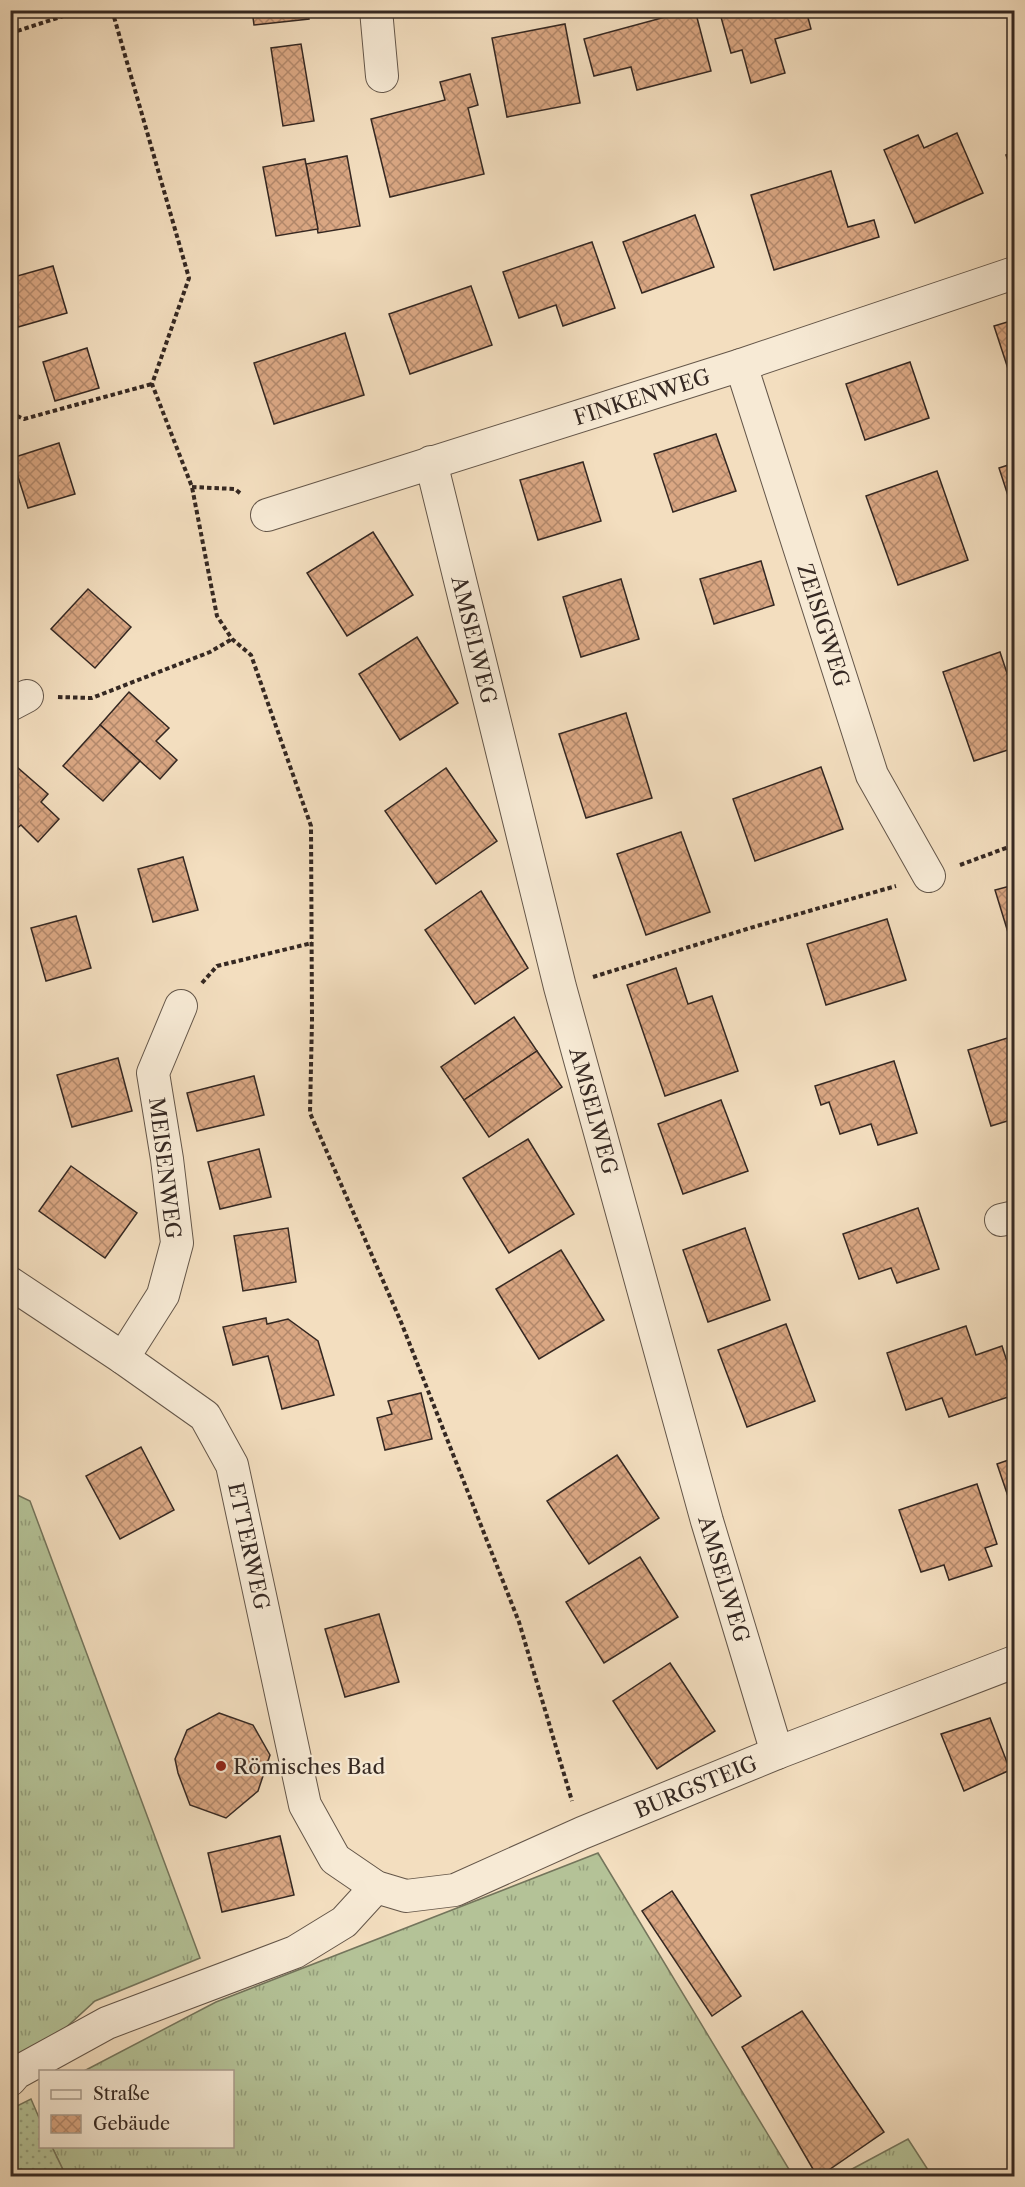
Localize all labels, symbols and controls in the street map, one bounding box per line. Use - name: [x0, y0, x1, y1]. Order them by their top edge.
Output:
- street label: FINKENWEG: [570, 363, 713, 430]
- street label: ZEISIGWEG: [793, 560, 856, 690]
- street label: AMSELWEG: [447, 572, 502, 706]
- street label: AMSELWEG: [564, 1044, 623, 1177]
- street label: MEISENWEG: [144, 1096, 186, 1240]
- street label: ETTERWEG: [224, 1480, 275, 1612]
- street label: AMSELWEG: [693, 1512, 755, 1645]
- street label: BURGSTEIG: [631, 1750, 761, 1823]
- place label: Römisches Bad: [233, 1754, 386, 1779]
- marker: Römisches Bad: [214, 1759, 228, 1773]
- legend: [39, 2070, 234, 2148]
- text: Straße: [93, 2083, 150, 2105]
- text: Gebäude: [93, 2113, 170, 2135]

